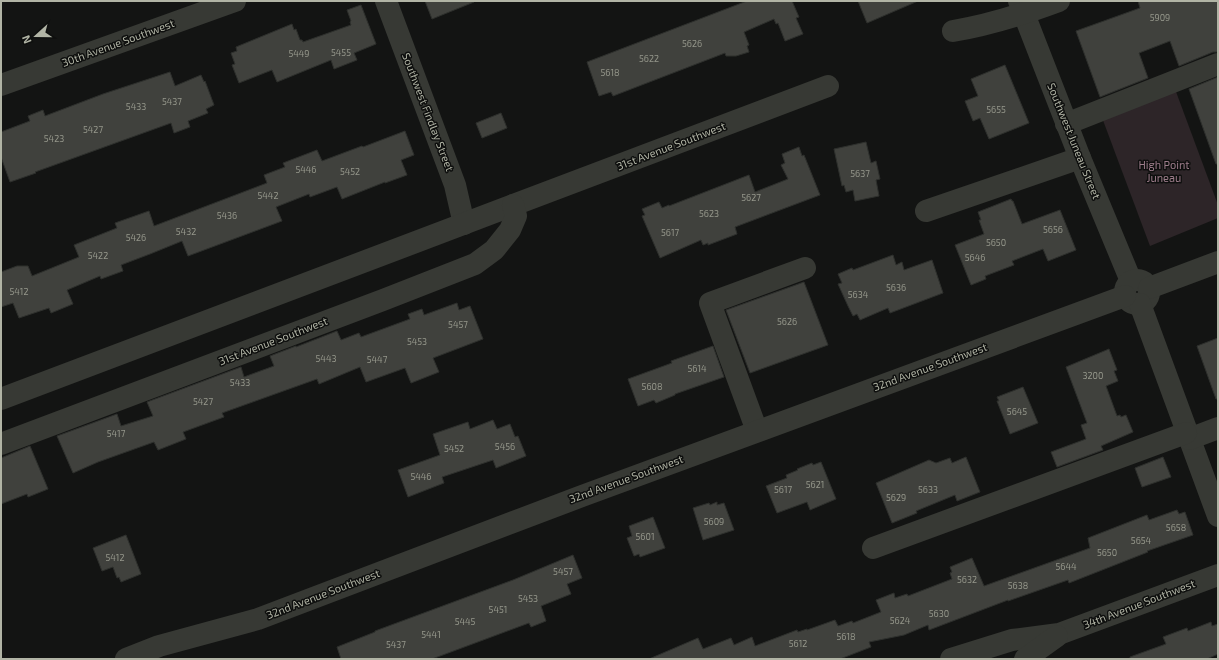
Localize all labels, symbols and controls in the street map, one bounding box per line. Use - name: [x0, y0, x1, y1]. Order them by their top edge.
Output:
- house number: 5909: [1150, 12, 1170, 23]
- north arrow: [16, 16, 56, 56]
- street label: 30th Avenue Southwest: [60, 16, 176, 69]
- text: N: [19, 34, 34, 46]
- house number: 5626: [682, 38, 702, 49]
- house number: 5455: [331, 47, 351, 58]
- house number: 5449: [288, 48, 310, 59]
- street label: Southwest Findlay Street: [400, 51, 457, 173]
- house number: 5622: [639, 53, 659, 64]
- house number: 5618: [600, 67, 620, 78]
- street label: Southwest Juneau Street: [1045, 81, 1104, 201]
- house number: 5437: [162, 96, 182, 107]
- house number: 5433: [126, 101, 146, 112]
- house number: 5655: [986, 104, 1006, 115]
- street label: 31st Avenue Southwest: [614, 119, 727, 172]
- house number: 5427: [83, 124, 103, 135]
- house number: 5423: [44, 133, 64, 144]
- park label: High Point Juneau: [1138, 158, 1190, 184]
- house number: 5446: [295, 164, 317, 175]
- house number: 5452: [340, 166, 360, 177]
- house number: 5637: [850, 168, 870, 179]
- house number: 5442: [258, 190, 278, 201]
- house number: 5627: [741, 192, 761, 203]
- house number: 5623: [699, 208, 719, 219]
- house number: 5436: [217, 210, 237, 221]
- house number: 5656: [1043, 224, 1063, 235]
- house number: 5432: [176, 226, 196, 237]
- house number: 5617: [661, 227, 679, 238]
- house number: 5426: [126, 232, 146, 243]
- house number: 5650: [986, 237, 1006, 248]
- house number: 5422: [88, 250, 108, 261]
- house number: 5646: [965, 252, 985, 263]
- house number: 5636: [886, 282, 906, 293]
- house number: 5412: [10, 286, 29, 297]
- house number: 5634: [848, 289, 869, 300]
- street label: 31st Avenue Southwest: [216, 314, 329, 367]
- house number: 5626: [777, 316, 797, 327]
- house number: 5457: [448, 319, 468, 330]
- house number: 5453: [407, 336, 427, 347]
- street label: 32nd Avenue Southwest: [871, 340, 989, 393]
- house number: 5443: [316, 353, 336, 364]
- house number: 5447: [367, 354, 388, 365]
- house number: 5614: [687, 363, 707, 374]
- house number: 3200: [1083, 370, 1103, 381]
- house number: 5433: [230, 377, 250, 388]
- house number: 5608: [642, 381, 662, 392]
- house number: 5427: [193, 396, 213, 407]
- house number: 5645: [1007, 406, 1027, 417]
- house number: 5417: [107, 428, 126, 439]
- house number: 5456: [495, 441, 515, 452]
- house number: 5452: [444, 443, 464, 454]
- street label: 32nd Avenue Southwest: [567, 452, 685, 505]
- house number: 5446: [410, 471, 432, 482]
- house number: 5621: [806, 479, 824, 490]
- house number: 5617: [774, 484, 792, 495]
- house number: 5633: [918, 484, 938, 495]
- house number: 5629: [886, 492, 906, 503]
- house number: 5609: [704, 516, 724, 527]
- house number: 5658: [1166, 522, 1186, 533]
- house number: 5601: [636, 531, 654, 542]
- house number: 5654: [1131, 535, 1152, 546]
- house number: 5650: [1097, 547, 1117, 558]
- house number: 5412: [106, 552, 125, 563]
- house number: 5644: [1055, 561, 1077, 572]
- street label: 32nd Avenue Southwest: [264, 566, 381, 621]
- house number: 5457: [553, 566, 573, 577]
- house number: 5632: [957, 574, 977, 585]
- street label: 34th Avenue Southwest: [1081, 576, 1197, 631]
- house number: 5638: [1008, 580, 1028, 591]
- house number: 5453: [518, 593, 538, 604]
- house number: 5451: [489, 604, 507, 615]
- house number: 5630: [929, 608, 949, 619]
- house number: 5624: [890, 615, 911, 626]
- house number: 5445: [455, 616, 476, 627]
- house number: 5441: [421, 629, 441, 640]
- house number: 5618: [836, 631, 856, 642]
- house number: 5612: [789, 638, 807, 649]
- house number: 5437: [386, 639, 406, 650]

